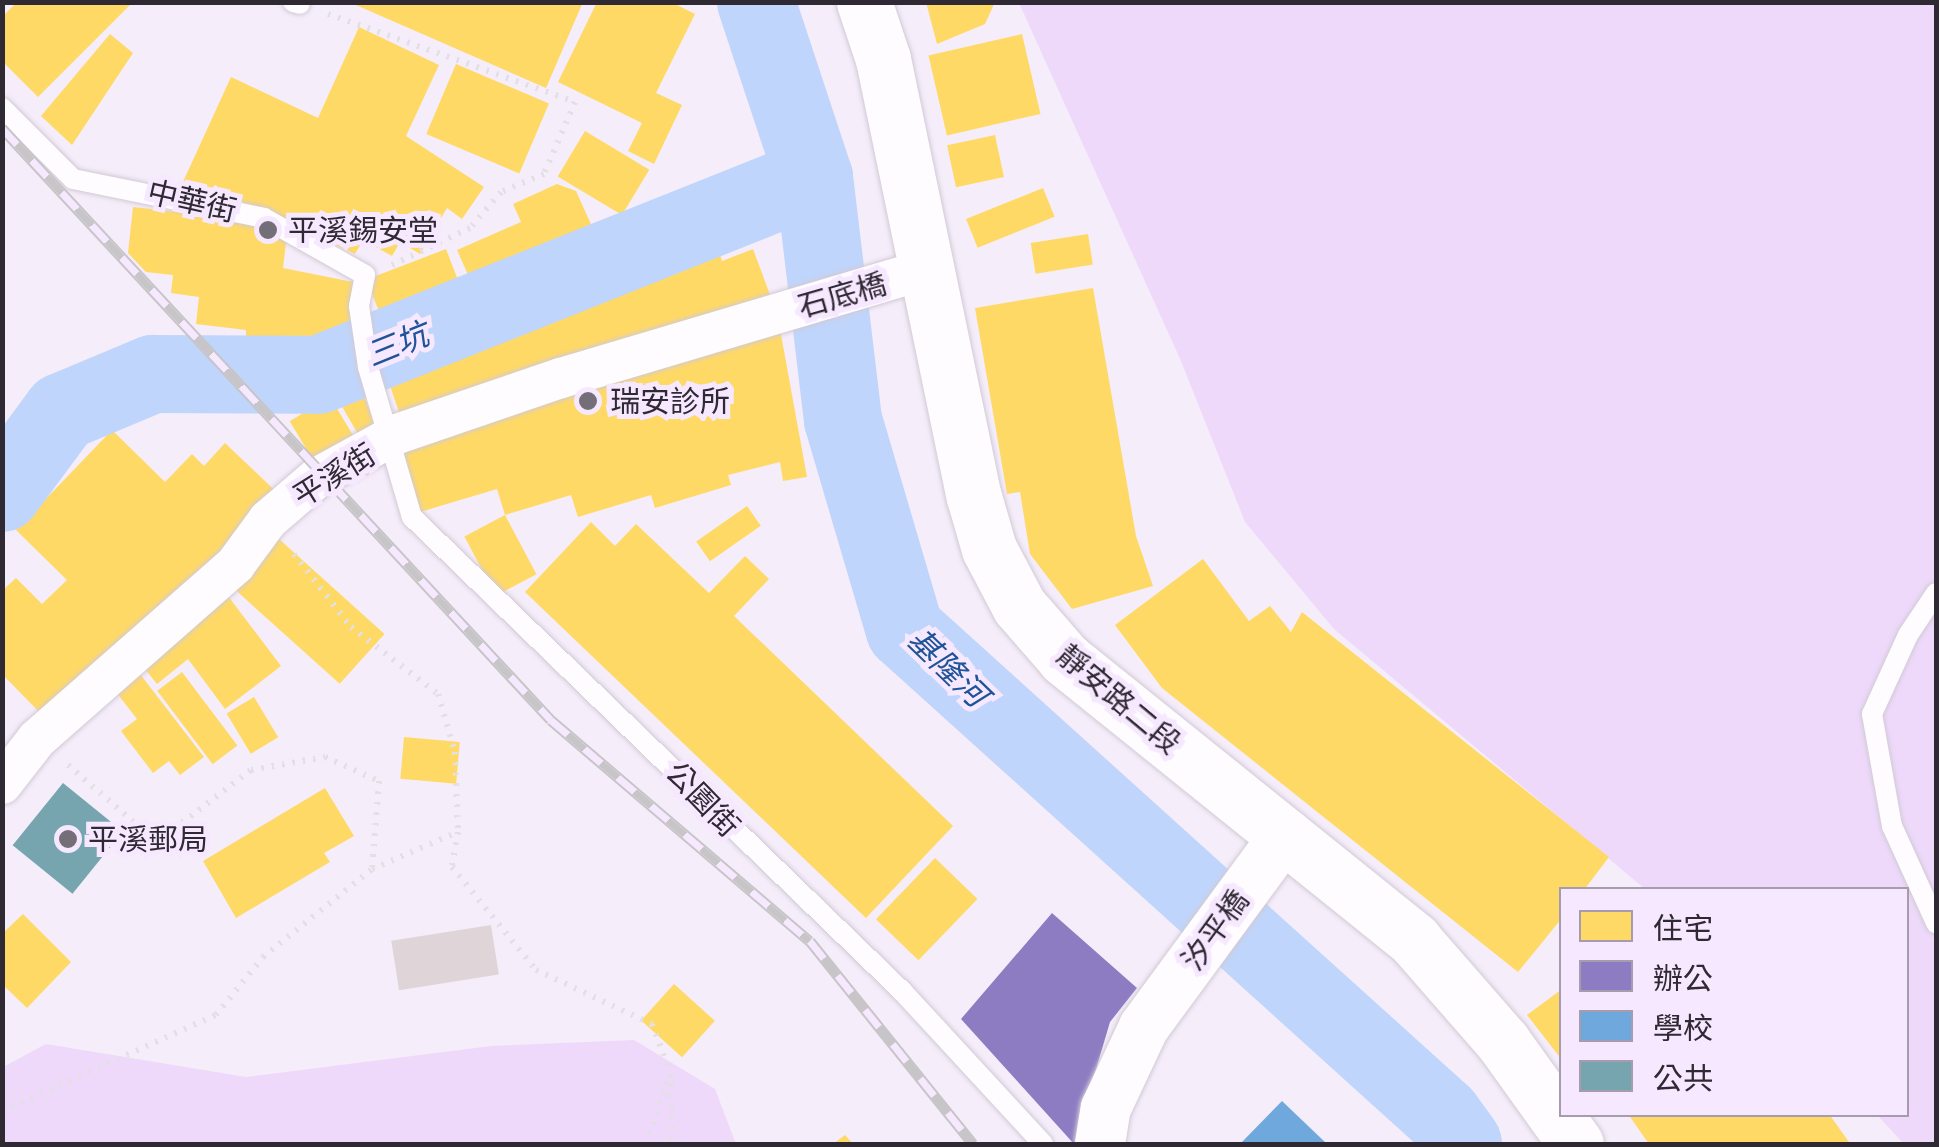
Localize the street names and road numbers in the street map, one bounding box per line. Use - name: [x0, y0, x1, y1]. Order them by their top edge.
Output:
- street label: 中華街: [144, 173, 240, 229]
- street label: 石底橋: [794, 265, 890, 325]
- street label: 平溪街: [286, 436, 382, 514]
- street label: 靜安路二段: [1050, 637, 1188, 761]
- street label: 公園街: [659, 754, 747, 844]
- street label: 汐平橋: [1174, 883, 1256, 977]

